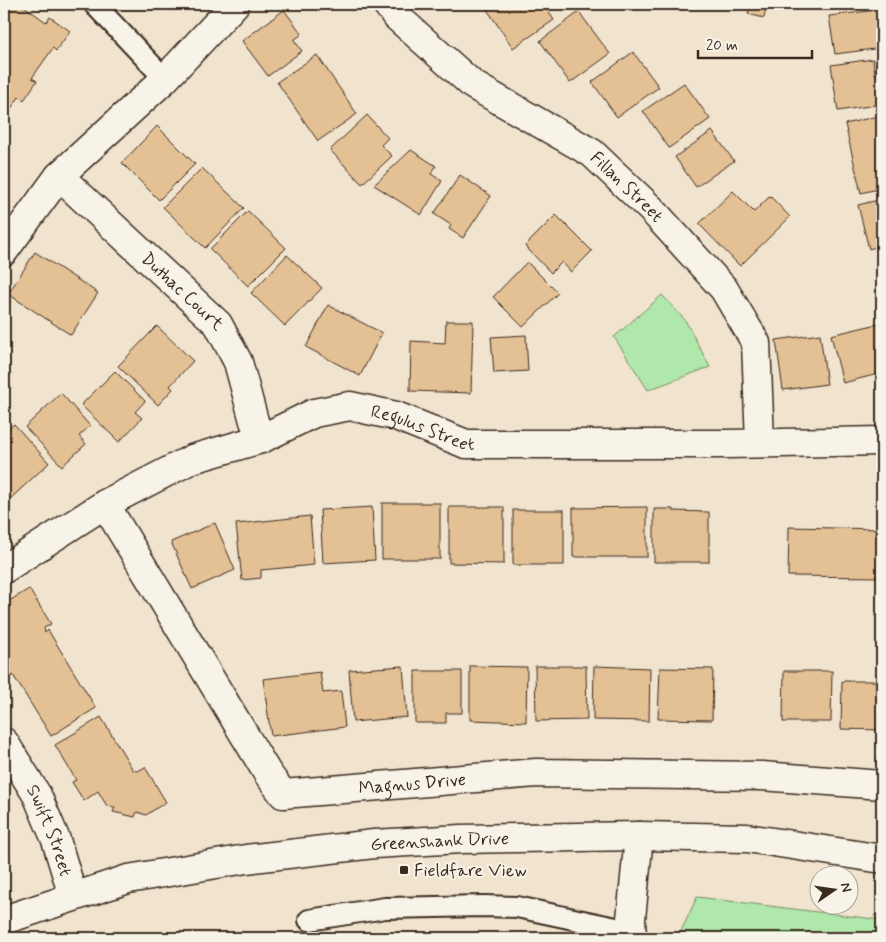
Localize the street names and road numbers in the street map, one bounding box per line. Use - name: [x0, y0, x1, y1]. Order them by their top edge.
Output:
- street label: Fillan Street: [585, 146, 669, 228]
- street label: Duthac Court: [135, 247, 229, 337]
- street label: Regulus Street: [369, 400, 475, 457]
- street label: Magnus Drive: [358, 768, 467, 801]
- street label: Swift Street: [20, 780, 77, 880]
- street label: Greenshank Drive: [370, 827, 509, 857]

